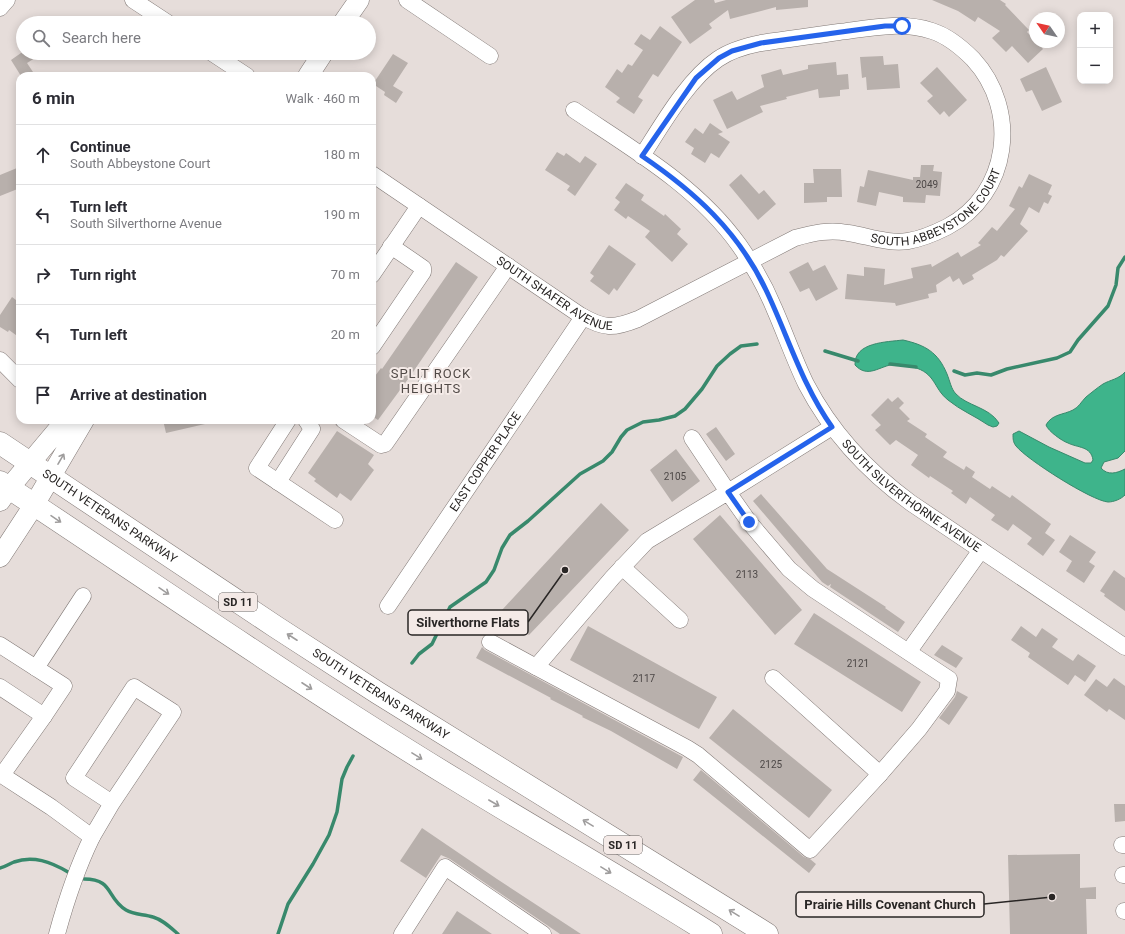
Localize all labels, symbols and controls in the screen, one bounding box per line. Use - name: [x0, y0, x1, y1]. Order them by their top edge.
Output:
- north arrow: [1029, 12, 1065, 48]
- map controls: [1077, 12, 1113, 84]
- button: +: [1077, 12, 1113, 48]
- search box: [16, 16, 376, 60]
- route start: [893, 17, 911, 35]
- icon: search: [30, 27, 52, 49]
- text: Search here: [62, 29, 141, 47]
- button: −: [1077, 48, 1113, 84]
- text: 6 min: [32, 88, 75, 108]
- text: Walk · 460 m: [285, 91, 360, 106]
- text: Continue: [70, 138, 131, 156]
- icon: ahead: [32, 144, 54, 166]
- text: 180 m: [323, 147, 360, 162]
- text: South Abbeystone Court: [70, 156, 211, 171]
- street label: SOUTH ABBEYSTONE COURT: [869, 167, 1003, 249]
- house number: 2049: [916, 179, 938, 190]
- text: Turn left: [70, 198, 127, 216]
- icon: left: [32, 204, 54, 226]
- text: 190 m: [323, 207, 360, 222]
- text: South Silverthorne Avenue: [70, 216, 222, 231]
- street label: SOUTH SHAFER AVENUE: [494, 253, 613, 333]
- icon: right: [32, 264, 54, 286]
- text: Turn right: [70, 266, 136, 284]
- text: 70 m: [331, 267, 360, 282]
- icon: left: [32, 324, 54, 346]
- text: Turn left: [70, 326, 127, 344]
- text: 20 m: [331, 327, 360, 342]
- district label: SPLIT ROCK HEIGHTS: [391, 366, 471, 396]
- icon: arrive: [32, 384, 54, 406]
- text: Arrive at destination: [70, 386, 207, 404]
- street label: EAST COPPER PLACE: [447, 409, 524, 514]
- street label: SOUTH SILVERTHORNE AVENUE: [839, 437, 984, 555]
- one-way arrow: [57, 453, 65, 465]
- street label: SOUTH VETERANS PARKWAY: [40, 466, 180, 567]
- house number: 2105: [664, 471, 687, 482]
- route end: [740, 513, 758, 531]
- one-way arrow: [50, 515, 61, 523]
- house number: 2113: [736, 569, 758, 580]
- one-way arrow: [158, 587, 169, 595]
- road number: SD 11: [219, 593, 257, 611]
- callout: Silverthorne Flats: [408, 610, 528, 635]
- text: Silverthorne Flats: [416, 615, 520, 630]
- one-way arrow: [286, 633, 297, 641]
- street label: SOUTH VETERANS PARKWAY: [310, 646, 452, 743]
- house number: 2121: [847, 658, 869, 669]
- house number: 2117: [633, 673, 656, 684]
- one-way arrow: [301, 682, 312, 690]
- one-way arrow: [411, 752, 423, 760]
- house number: 2125: [760, 759, 783, 770]
- one-way arrow: [488, 800, 500, 808]
- one-way arrow: [582, 819, 594, 827]
- road number: SD 11: [604, 836, 642, 854]
- one-way arrow: [600, 866, 612, 874]
- callout: Prairie Hills Covenant Church: [796, 892, 984, 917]
- text: Prairie Hills Covenant Church: [804, 897, 976, 912]
- one-way arrow: [729, 909, 740, 917]

